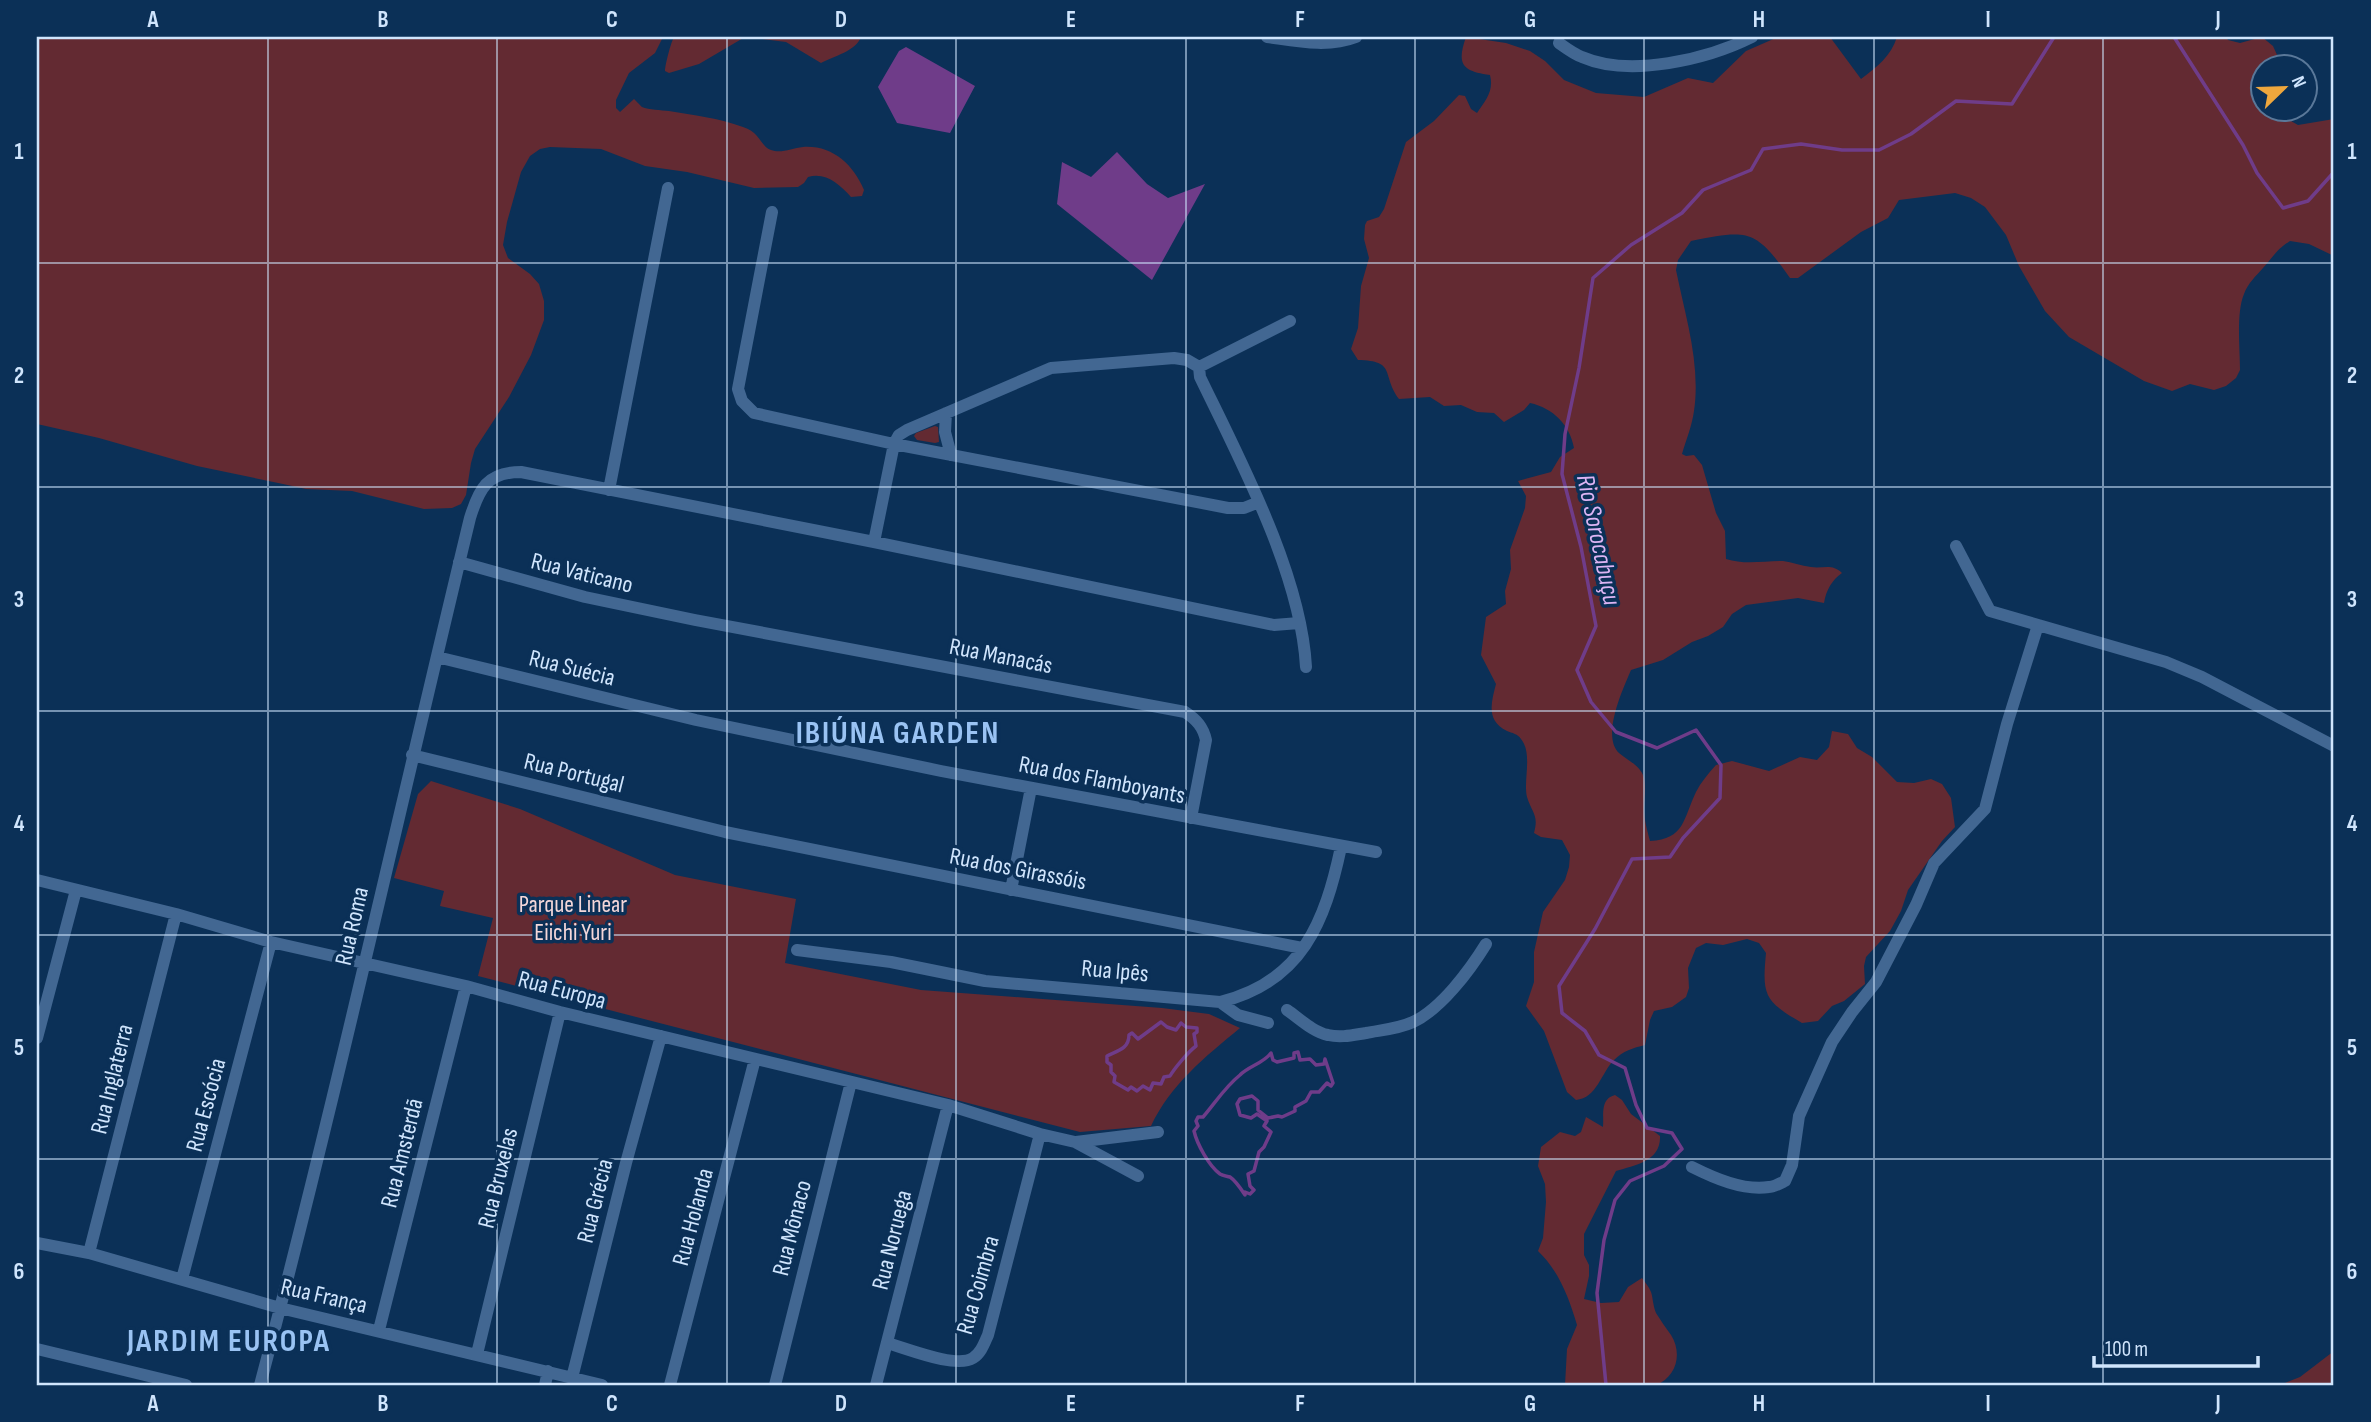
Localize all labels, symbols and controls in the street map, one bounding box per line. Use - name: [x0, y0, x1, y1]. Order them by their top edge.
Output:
- text: A: [147, 6, 160, 34]
- text: B: [378, 6, 389, 34]
- text: C: [606, 6, 618, 34]
- text: D: [835, 6, 847, 34]
- text: E: [1066, 6, 1076, 34]
- text: F: [1295, 6, 1305, 34]
- text: G: [1524, 6, 1536, 34]
- text: H: [1753, 6, 1765, 34]
- text: I: [1985, 6, 1991, 34]
- text: J: [2214, 6, 2221, 34]
- north arrow: [2248, 52, 2318, 122]
- text: N: [2286, 73, 2311, 91]
- text: 1: [14, 138, 24, 166]
- text: 1: [2347, 138, 2357, 166]
- text: 2: [14, 362, 24, 390]
- text: 2: [2347, 362, 2357, 390]
- water label: Rio Sorocabuçu: [1569, 472, 1627, 609]
- street label: Rua Vaticano: [528, 546, 636, 600]
- text: 3: [14, 586, 24, 614]
- text: 3: [2347, 586, 2357, 614]
- street label: Rua Manacás: [947, 632, 1055, 680]
- street label: Rua Suécia: [526, 643, 618, 693]
- district label: IBIÚNA GARDEN: [796, 714, 1000, 753]
- street label: Rua Portugal: [521, 747, 627, 799]
- street label: Rua dos Flamboyants: [1016, 750, 1188, 810]
- text: 4: [14, 810, 25, 838]
- text: 4: [2347, 810, 2358, 838]
- street label: Rua dos Girassóis: [947, 842, 1089, 896]
- street label: Rua Roma: [329, 884, 375, 968]
- park label: Parque Linear Eiichi Yuri: [519, 890, 627, 947]
- street label: Rua Ipês: [1080, 954, 1150, 988]
- street label: Rua Europa: [515, 964, 609, 1016]
- street label: Rua Inglaterra: [84, 1021, 140, 1137]
- text: 5: [14, 1034, 24, 1062]
- text: 5: [2347, 1034, 2357, 1062]
- street label: Rua Escócia: [180, 1055, 232, 1155]
- street label: Rua Amsterdã: [374, 1095, 430, 1211]
- street label: Rua Bruxelas: [472, 1125, 524, 1231]
- street label: Rua Grécia: [571, 1156, 619, 1246]
- street label: Rua Holanda: [666, 1165, 720, 1269]
- street label: Rua Mônaco: [766, 1177, 818, 1279]
- street label: Rua Noruega: [866, 1187, 918, 1293]
- street label: Rua Coimbra: [950, 1232, 1006, 1338]
- text: 6: [14, 1258, 24, 1286]
- text: 6: [2347, 1258, 2357, 1286]
- street label: Rua França: [278, 1272, 370, 1320]
- district label: JARDIM EUROPA: [126, 1322, 331, 1361]
- scale bar: [2094, 1324, 2259, 1368]
- text: 100 m: [2105, 1337, 2148, 1362]
- text: A: [147, 1390, 160, 1418]
- text: B: [378, 1390, 389, 1418]
- text: C: [606, 1390, 618, 1418]
- text: D: [835, 1390, 847, 1418]
- text: E: [1066, 1390, 1076, 1418]
- text: F: [1295, 1390, 1305, 1418]
- text: G: [1524, 1390, 1536, 1418]
- text: H: [1753, 1390, 1765, 1418]
- text: I: [1985, 1390, 1991, 1418]
- text: J: [2214, 1390, 2221, 1418]

